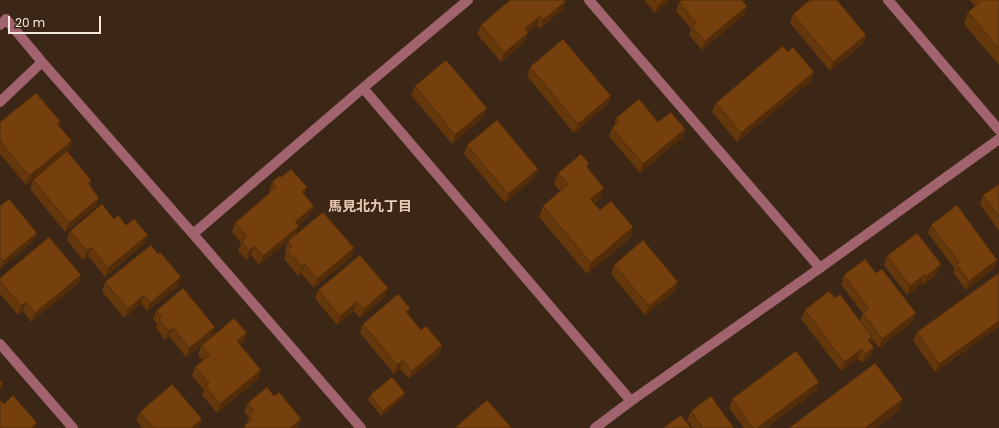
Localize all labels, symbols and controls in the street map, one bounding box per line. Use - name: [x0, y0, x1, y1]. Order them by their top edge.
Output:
- scale bar: [10, 8, 103, 34]
- text: 20 m: [15, 14, 45, 31]
- district label: 馬見北九丁目: [328, 199, 412, 215]

